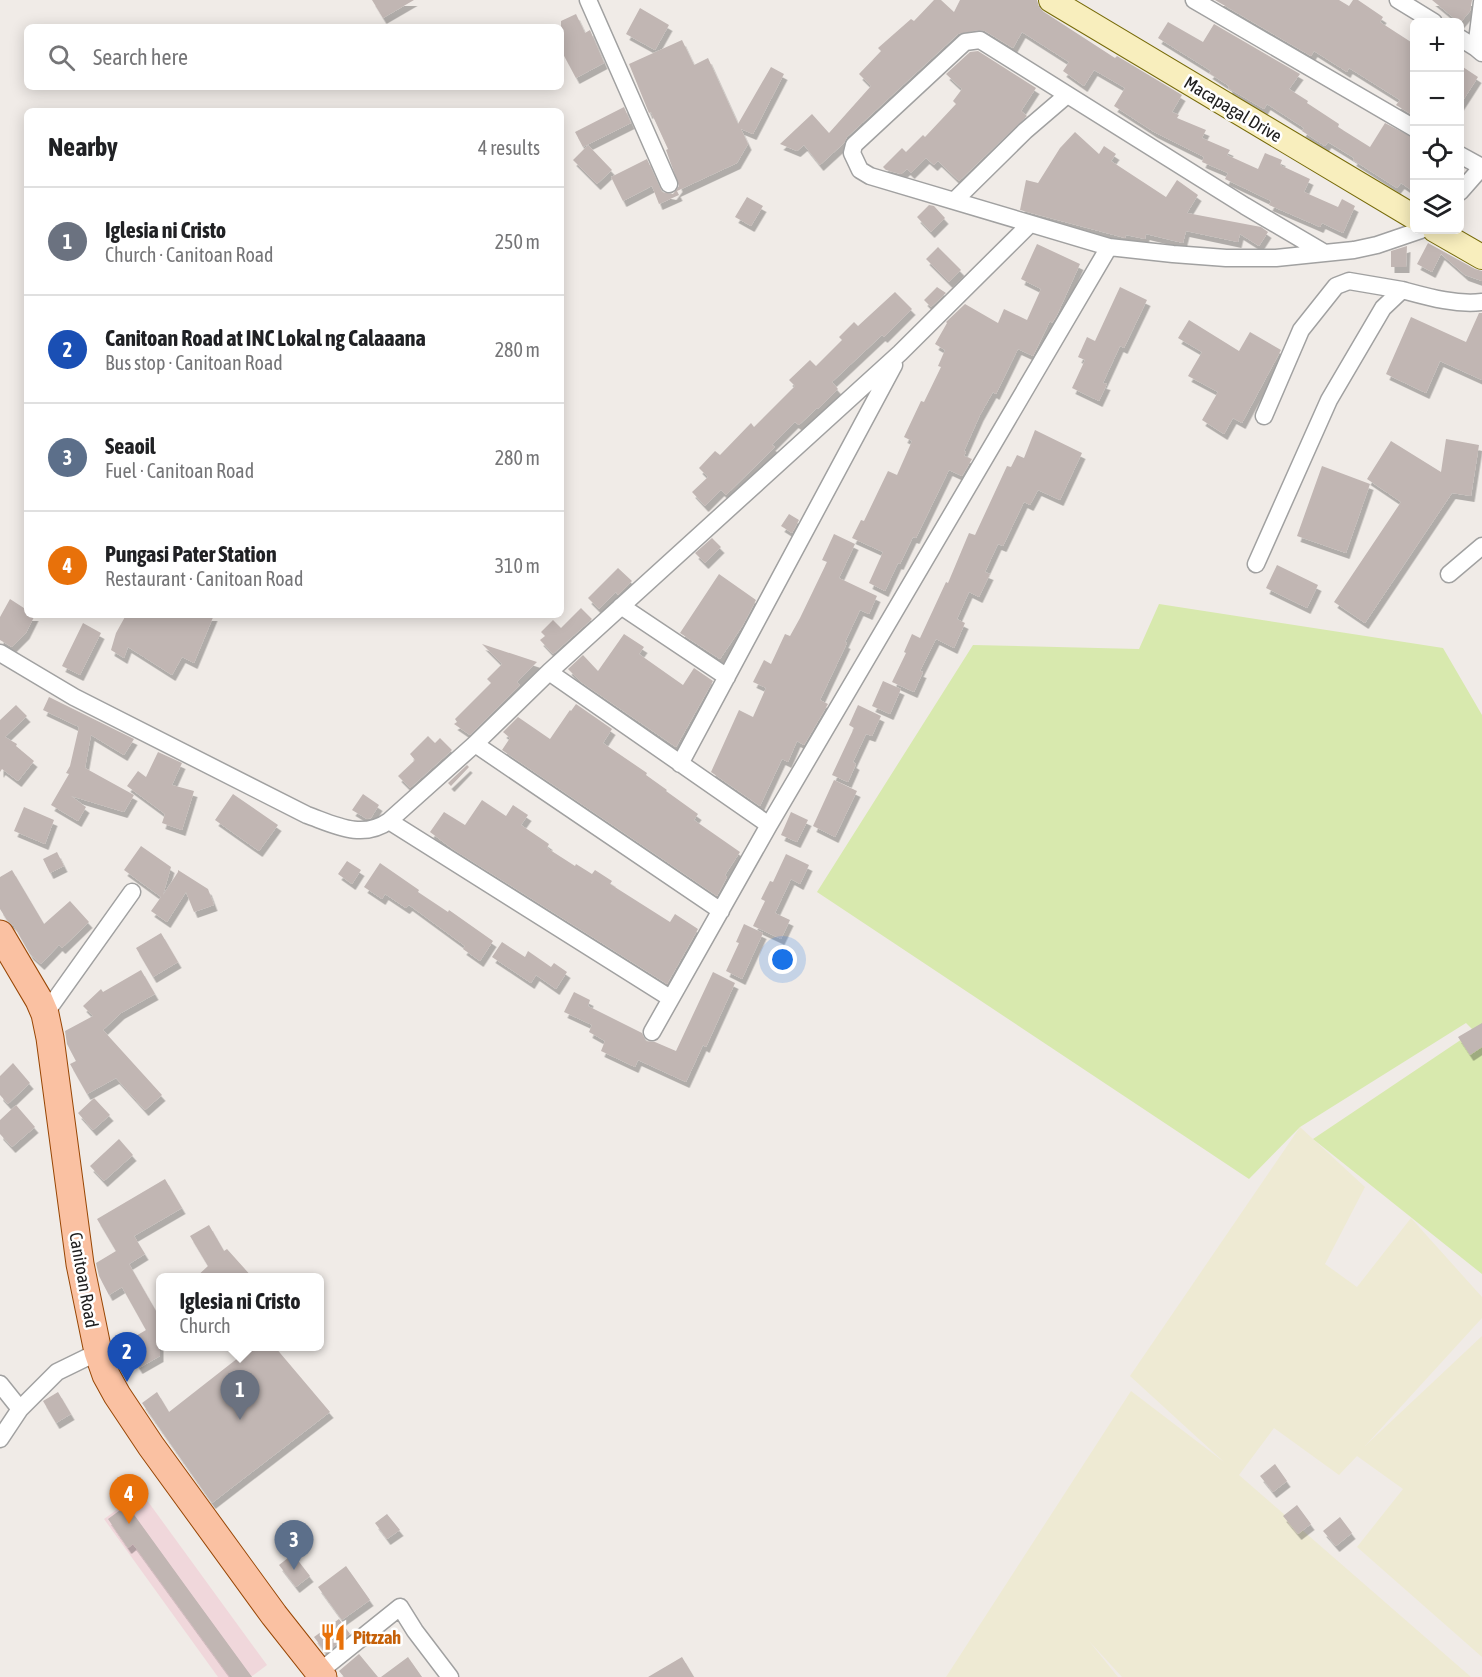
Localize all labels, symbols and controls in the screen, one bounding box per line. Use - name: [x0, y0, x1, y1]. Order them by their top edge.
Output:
- map controls: [1410, 18, 1464, 234]
- button: +: [1410, 18, 1464, 72]
- search box: [24, 24, 564, 90]
- icon: search: [45, 41, 78, 74]
- text: Search here: [93, 44, 188, 70]
- street label: Macapagal Drive: [1180, 72, 1286, 146]
- button: −: [1410, 72, 1464, 126]
- button: locate: [1410, 126, 1464, 180]
- text: Nearby: [48, 132, 118, 162]
- text: 4 results: [478, 136, 540, 159]
- button: layers: [1410, 180, 1464, 234]
- text: Iglesia ni Cristo: [105, 217, 226, 243]
- text: 1: [63, 230, 72, 253]
- text: 250 m: [495, 230, 540, 253]
- text: Church · Canitoan Road: [105, 243, 274, 266]
- text: Canitoan Road at INC Lokal ng Calaaana: [105, 325, 426, 351]
- text: 2: [63, 338, 72, 361]
- text: 280 m: [495, 338, 540, 361]
- text: Bus stop · Canitoan Road: [105, 351, 283, 374]
- text: Seaoil: [105, 433, 156, 459]
- text: 3: [63, 446, 72, 469]
- text: 280 m: [495, 446, 540, 469]
- text: Fuel · Canitoan Road: [105, 459, 254, 482]
- text: Pungasi Pater Station: [105, 541, 277, 567]
- text: 4: [63, 554, 72, 577]
- text: 310 m: [495, 554, 540, 577]
- text: Restaurant · Canitoan Road: [105, 567, 303, 590]
- your location: [768, 945, 797, 974]
- street label: Canitoan Road: [65, 1231, 103, 1329]
- popup: [156, 1273, 324, 1351]
- text: Iglesia ni Cristo: [179, 1288, 301, 1314]
- text: Church: [179, 1314, 231, 1337]
- pin: 2: [108, 1332, 146, 1382]
- pin: 1: [220, 1370, 260, 1420]
- pin: 4: [110, 1474, 148, 1524]
- pin: 3: [274, 1520, 314, 1570]
- restaurant icon: Pitzzah: [318, 1622, 348, 1652]
- place label: Pitzzah: [353, 1627, 401, 1648]

